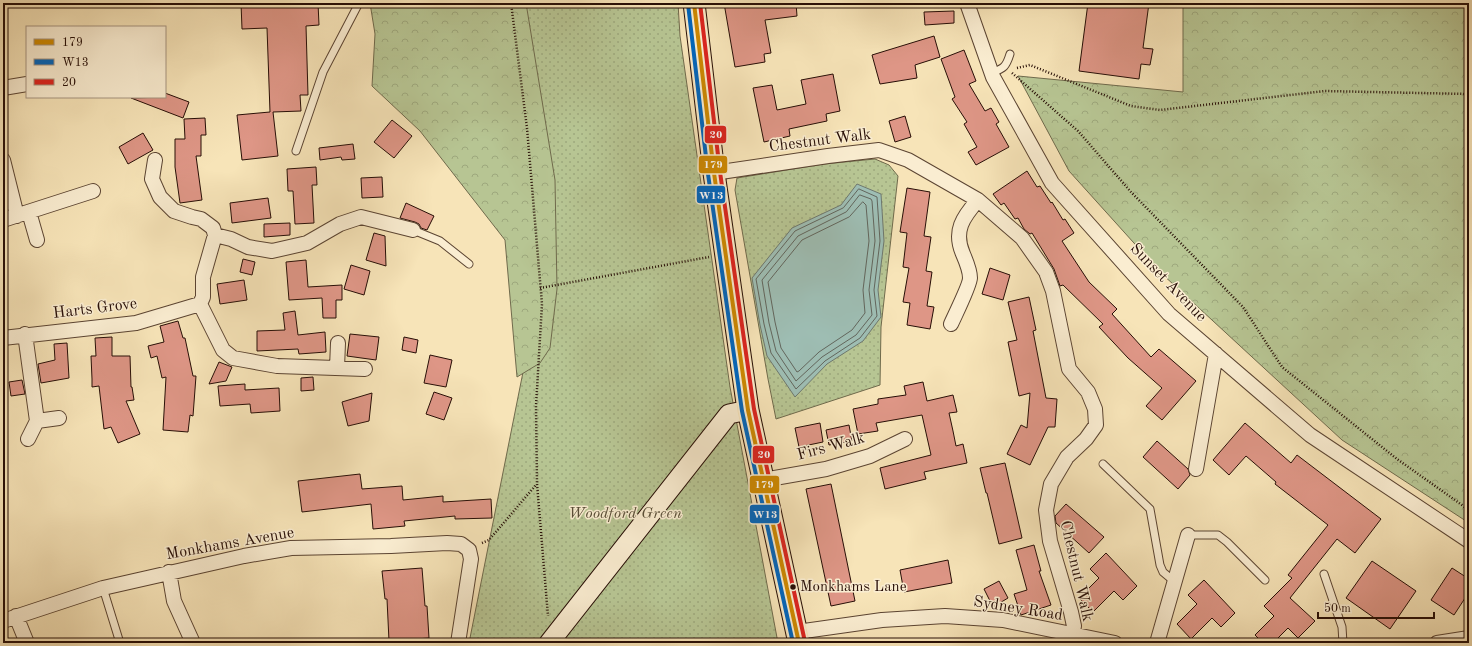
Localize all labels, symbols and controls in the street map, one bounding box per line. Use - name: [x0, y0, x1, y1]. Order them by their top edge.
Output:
- legend: [26, 26, 166, 98]
- text: 179: [62, 37, 83, 49]
- text: W13: [62, 57, 89, 69]
- text: 20: [62, 77, 76, 89]
- line badge: 20: [704, 125, 727, 144]
- street label: Chestnut Walk: [768, 127, 872, 155]
- text: 20: [710, 130, 722, 141]
- line badge: 179: [698, 155, 728, 174]
- text: 179: [703, 160, 723, 171]
- line badge: W13: [696, 185, 726, 204]
- text: W13: [699, 191, 723, 202]
- street label: Sunset Avenue: [1127, 241, 1209, 325]
- street label: Harts Grove: [52, 296, 138, 322]
- street label: Firs Walk: [795, 430, 867, 464]
- line badge: 20: [752, 445, 775, 464]
- text: 20: [758, 450, 770, 461]
- line badge: 179: [749, 475, 780, 494]
- text: 179: [754, 480, 774, 491]
- line badge: W13: [749, 504, 780, 524]
- park label: Woodford Green: [568, 506, 682, 522]
- text: W13: [753, 510, 777, 521]
- street label: Chestnut Walk: [1057, 519, 1095, 623]
- street label: Monkhams Avenue: [165, 525, 295, 563]
- place label: Monkhams Lane: [800, 580, 907, 595]
- marker: Monkhams Lane: [788, 582, 798, 592]
- street label: Sydney Road: [972, 594, 1064, 624]
- scale bar: [1318, 594, 1434, 620]
- text: 50 m: [1324, 602, 1351, 615]

